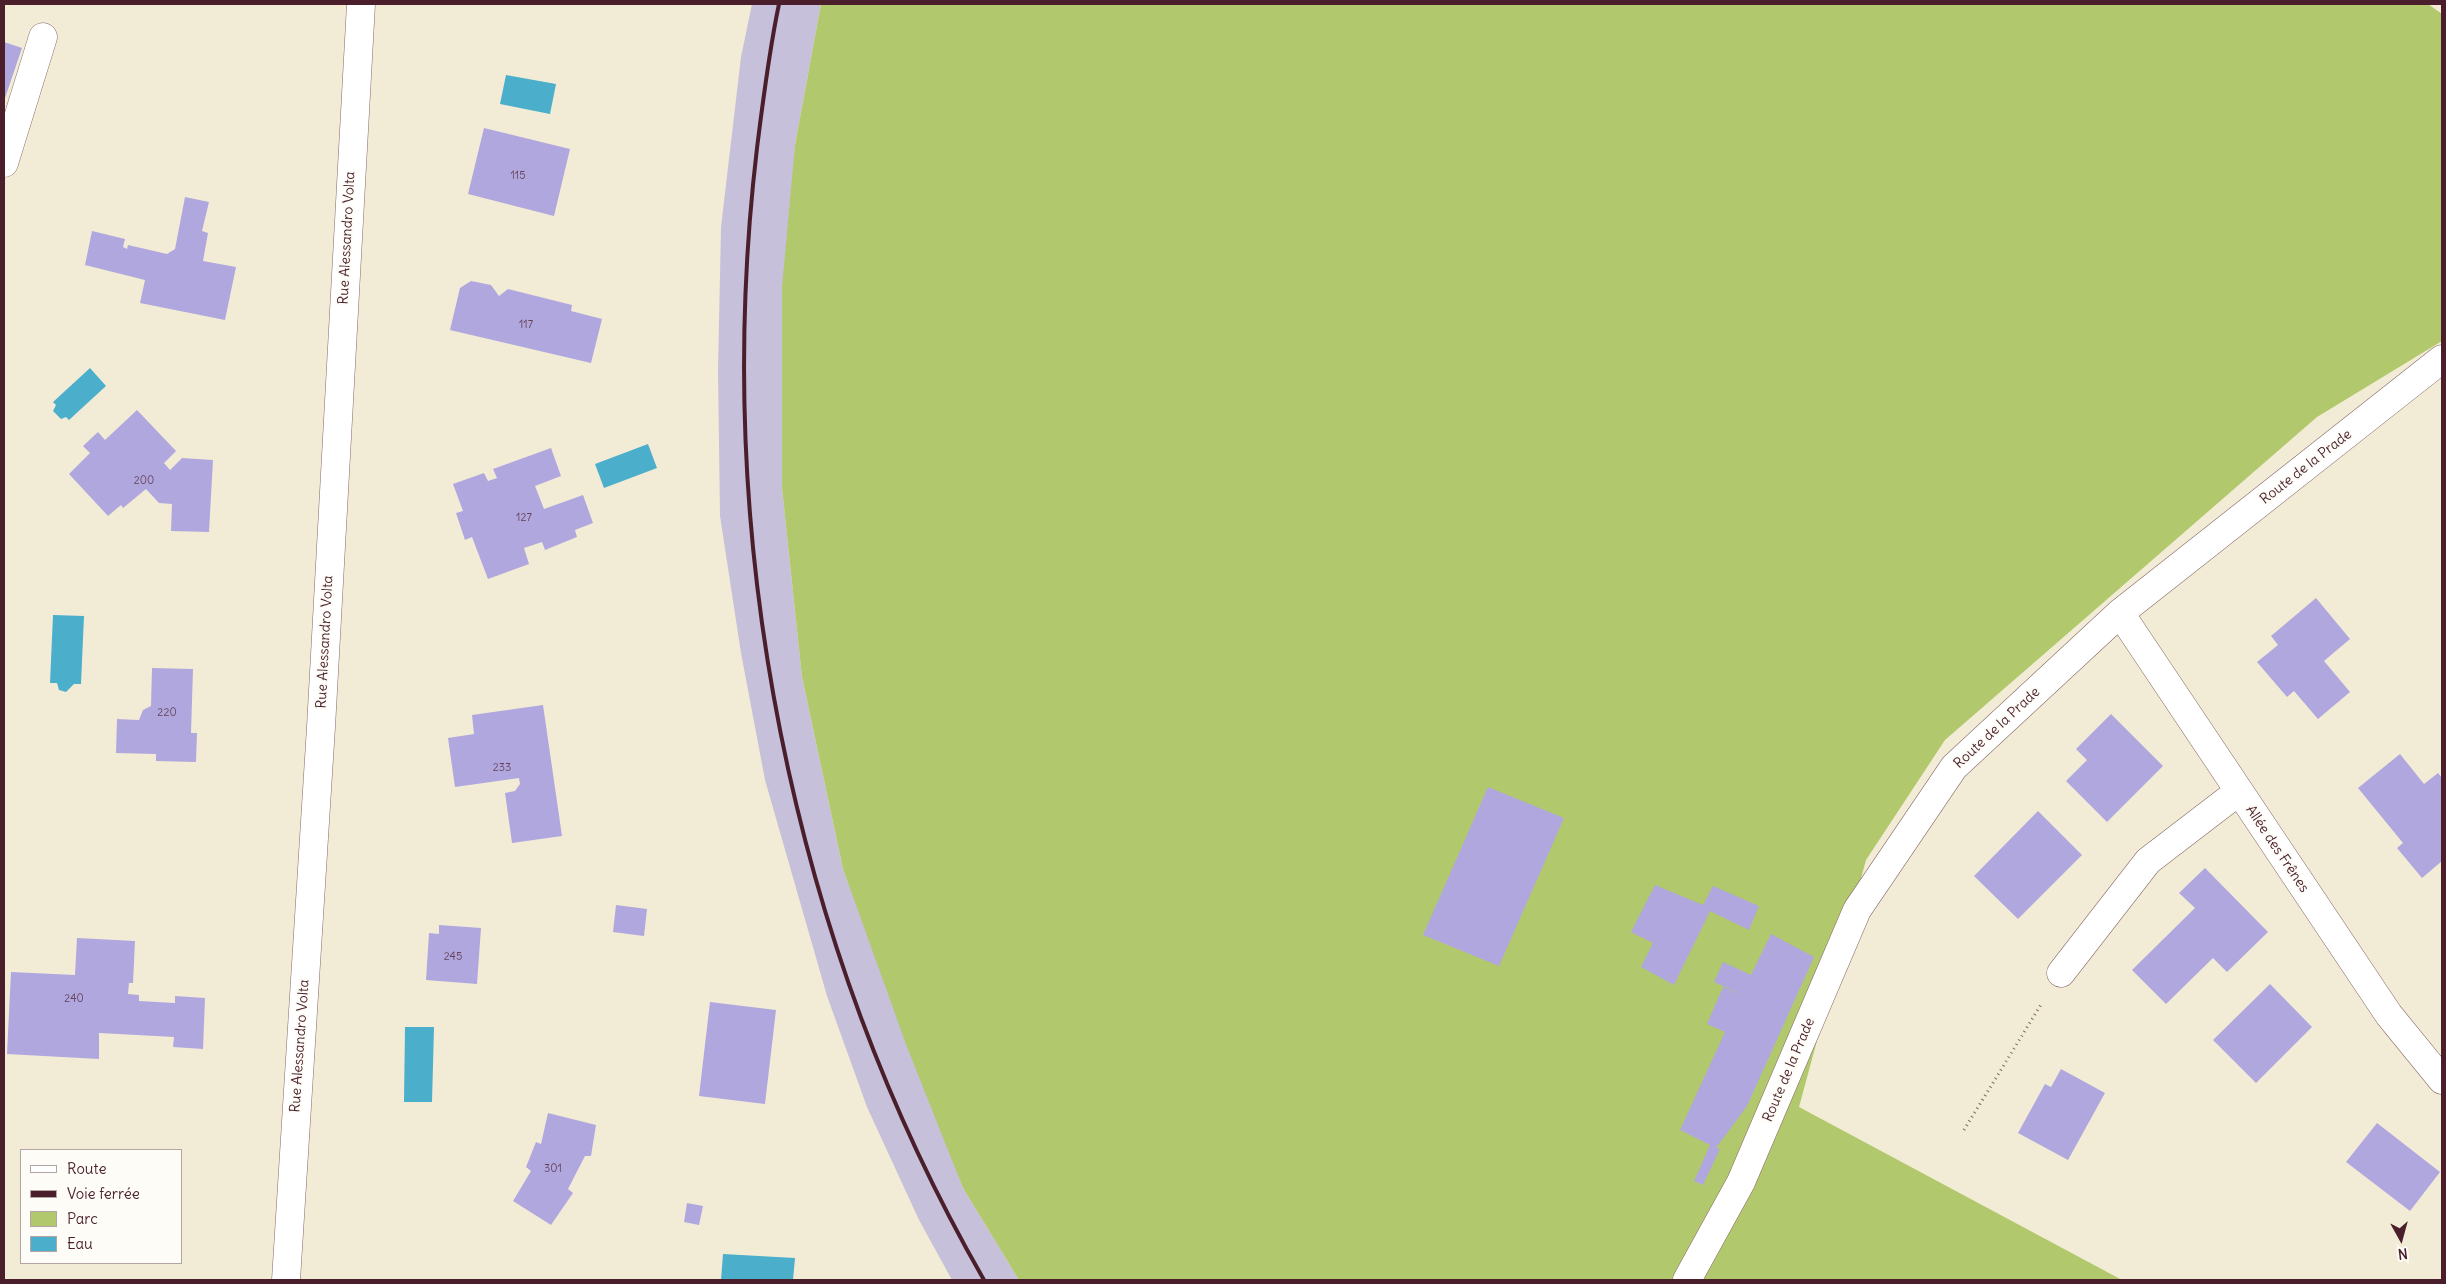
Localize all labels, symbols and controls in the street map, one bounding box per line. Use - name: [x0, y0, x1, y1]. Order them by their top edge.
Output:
- house number: 115: [510, 169, 526, 183]
- street label: Rue Alessandro Volta: [335, 171, 359, 305]
- house number: 117: [519, 318, 533, 332]
- street label: Route de la Prade: [2257, 426, 2355, 508]
- house number: 200: [134, 474, 154, 488]
- house number: 127: [516, 511, 532, 525]
- street label: Rue Alessandro Volta: [313, 575, 337, 709]
- street label: Route de la Prade: [1951, 684, 2043, 772]
- house number: 220: [157, 706, 177, 720]
- house number: 233: [493, 761, 511, 775]
- street label: Allée des Frênes: [2242, 802, 2312, 896]
- house number: 245: [444, 950, 462, 964]
- street label: Rue Alessandro Volta: [287, 979, 313, 1113]
- house number: 240: [64, 992, 84, 1006]
- street label: Route de la Prade: [1760, 1015, 1818, 1125]
- legend: [20, 1149, 182, 1264]
- text: Route: [67, 1159, 107, 1178]
- house number: 301: [544, 1162, 562, 1176]
- text: Voie ferrée: [67, 1184, 140, 1203]
- text: Parc: [67, 1209, 98, 1228]
- north arrow: [2376, 1214, 2426, 1264]
- text: Eau: [67, 1234, 93, 1253]
- text: N: [2397, 1244, 2409, 1263]

